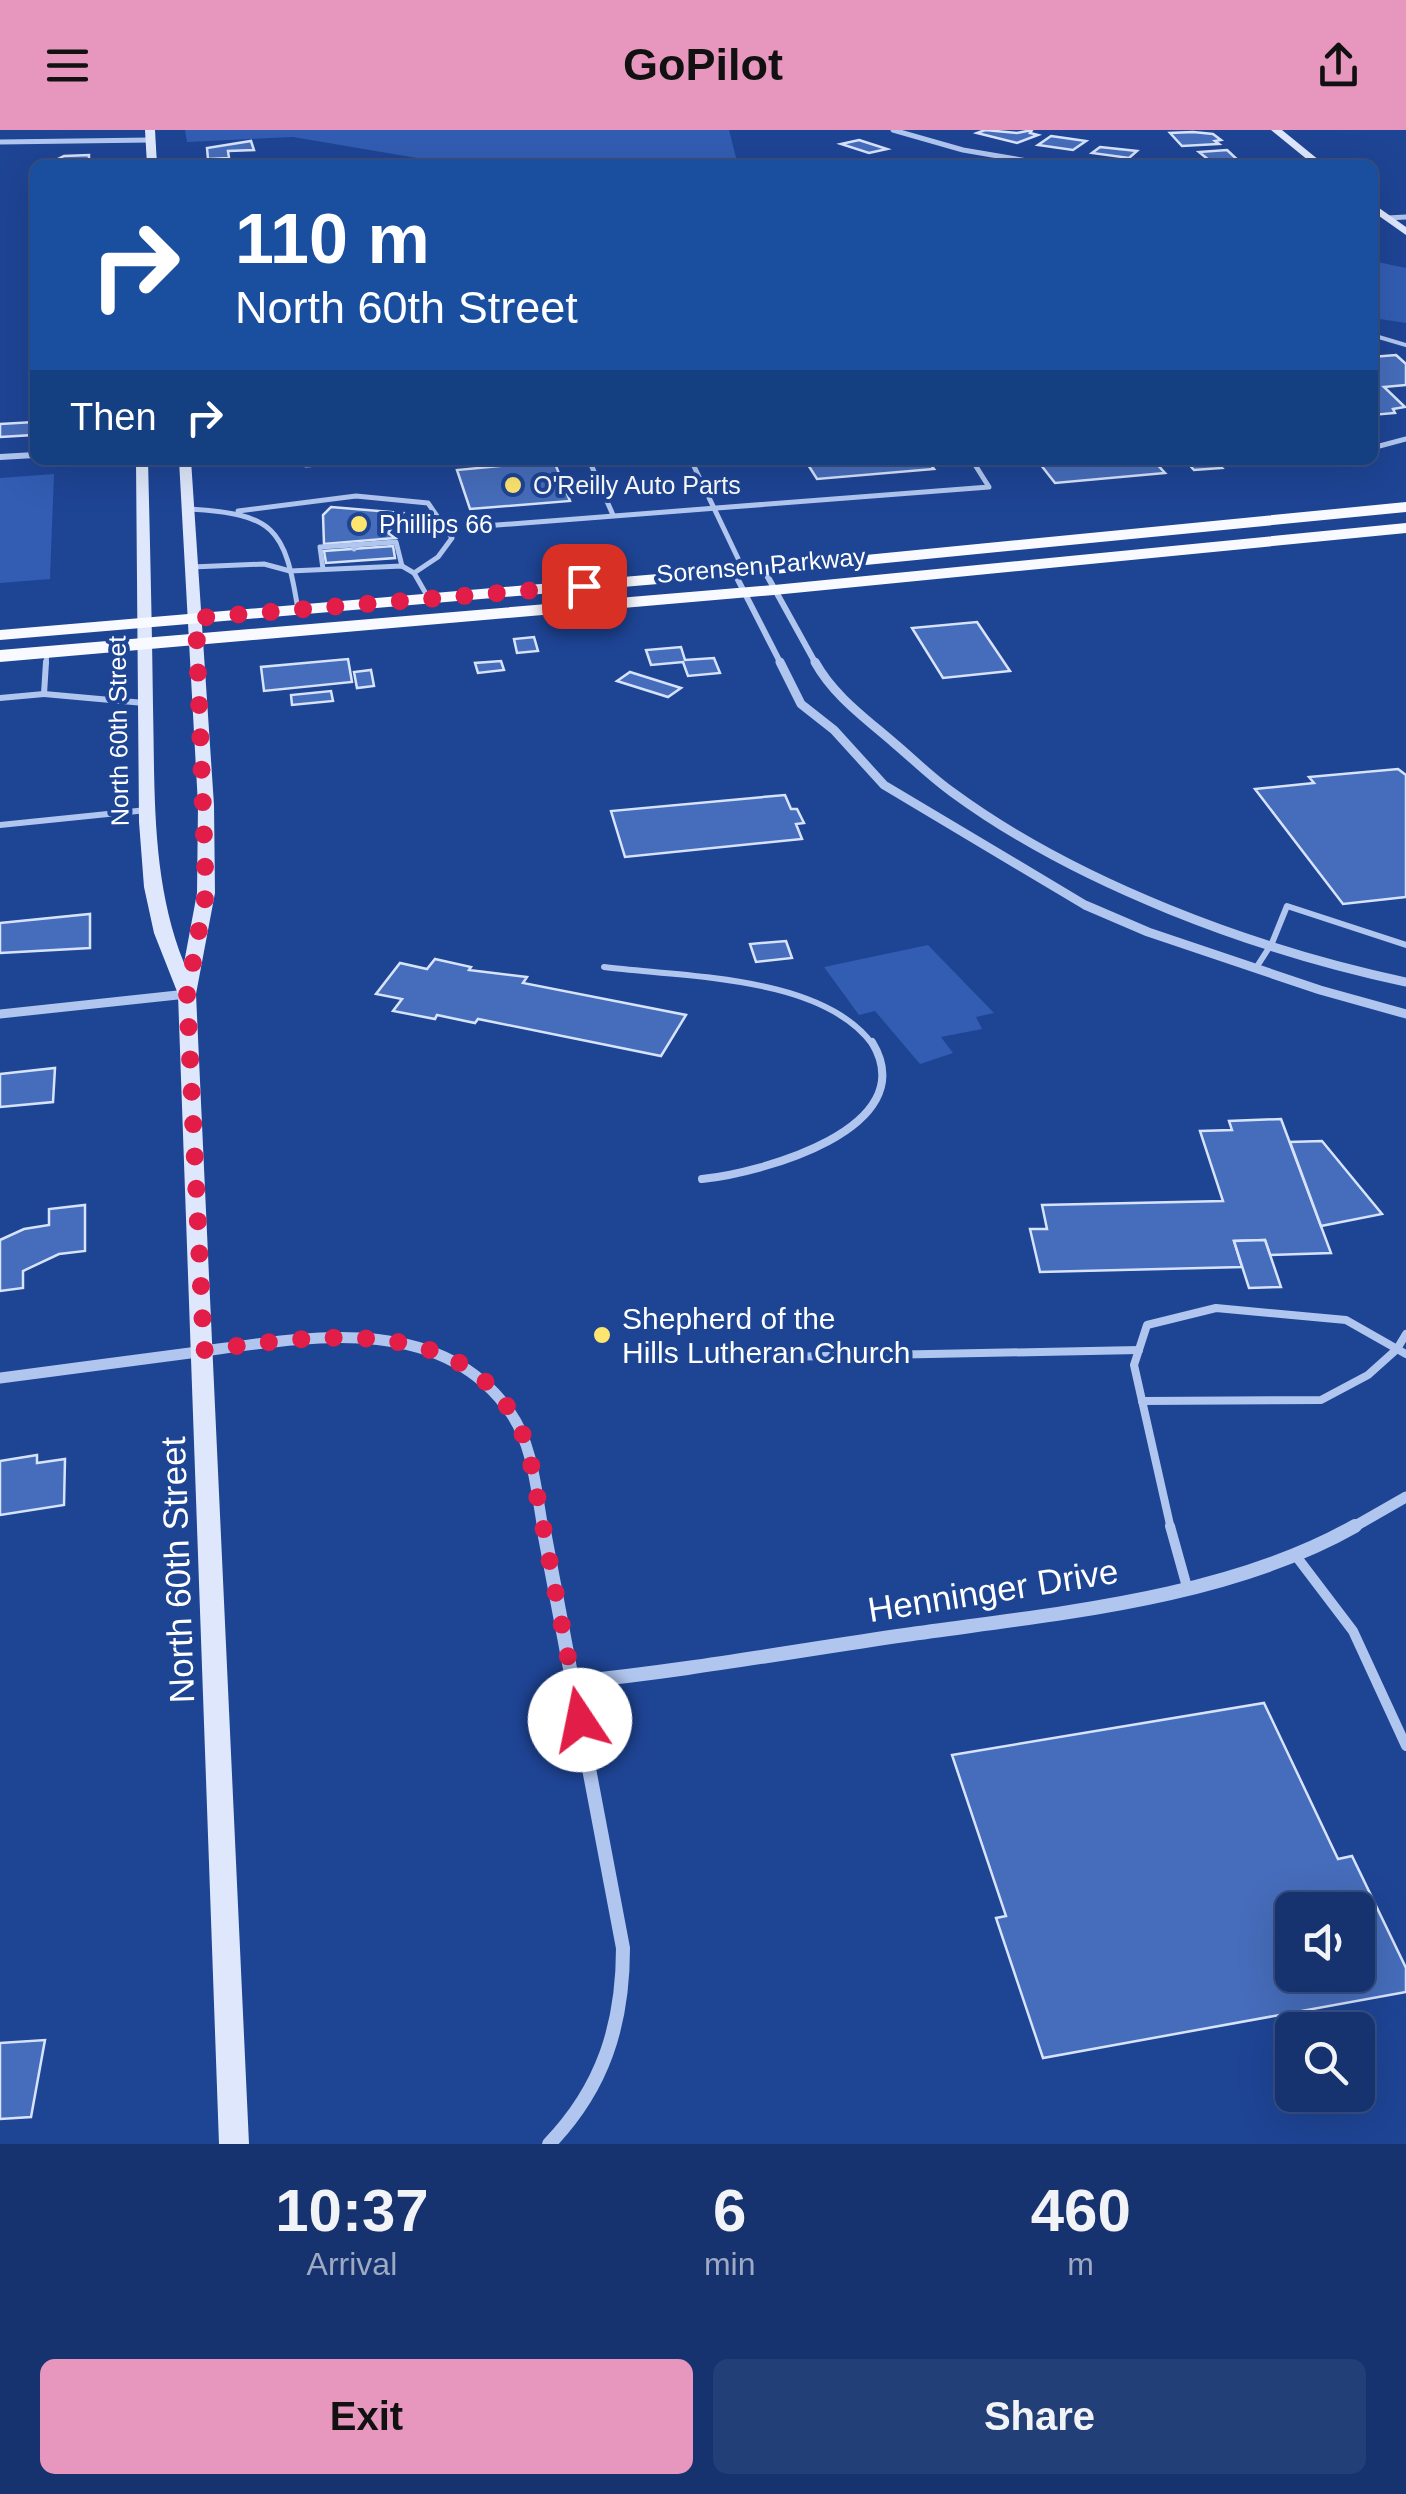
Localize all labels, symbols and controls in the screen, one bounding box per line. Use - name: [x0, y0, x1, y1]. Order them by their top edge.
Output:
- icon: menu: [40, 38, 95, 93]
- icon: share: [1311, 38, 1366, 93]
- text: GoPilot: [623, 39, 783, 90]
- icon: right: [70, 200, 200, 330]
- text: 110 m: [235, 200, 430, 278]
- text: North 60th Street: [235, 282, 578, 333]
- icon: right: [177, 390, 232, 445]
- text: Then: [70, 396, 157, 438]
- place label: O'Reilly Auto Parts: [533, 471, 741, 499]
- marker: O'Reilly Auto Parts: [502, 474, 524, 496]
- place label: Phillips 66: [379, 510, 493, 538]
- marker: Phillips 66: [348, 513, 370, 535]
- street label: Sorensen Parkway: [655, 542, 867, 588]
- pin: [542, 544, 627, 629]
- icon: arrive: [557, 559, 612, 614]
- street label: North 60th Street: [102, 636, 134, 826]
- place label: Shepherd of the Hills Lutheran Church: [622, 1302, 910, 1369]
- marker: Shepherd of the Hills Lutheran Church: [591, 1324, 613, 1346]
- street label: North 60th Street: [153, 1436, 201, 1704]
- street label: Henninger Drive: [865, 1551, 1121, 1629]
- position arrow: [528, 1668, 632, 1772]
- map controls: [1275, 1892, 1375, 2112]
- button: sound: [1275, 1892, 1375, 1992]
- button: search: [1275, 2012, 1375, 2112]
- text: 10:37: [275, 2177, 429, 2244]
- text: 6: [713, 2177, 746, 2244]
- text: 460: [1031, 2177, 1131, 2244]
- text: Arrival: [307, 2246, 397, 2282]
- text: min: [704, 2246, 755, 2282]
- text: m: [1067, 2246, 1094, 2282]
- button: Exit: [40, 2359, 693, 2474]
- button: Share: [713, 2359, 1366, 2474]

